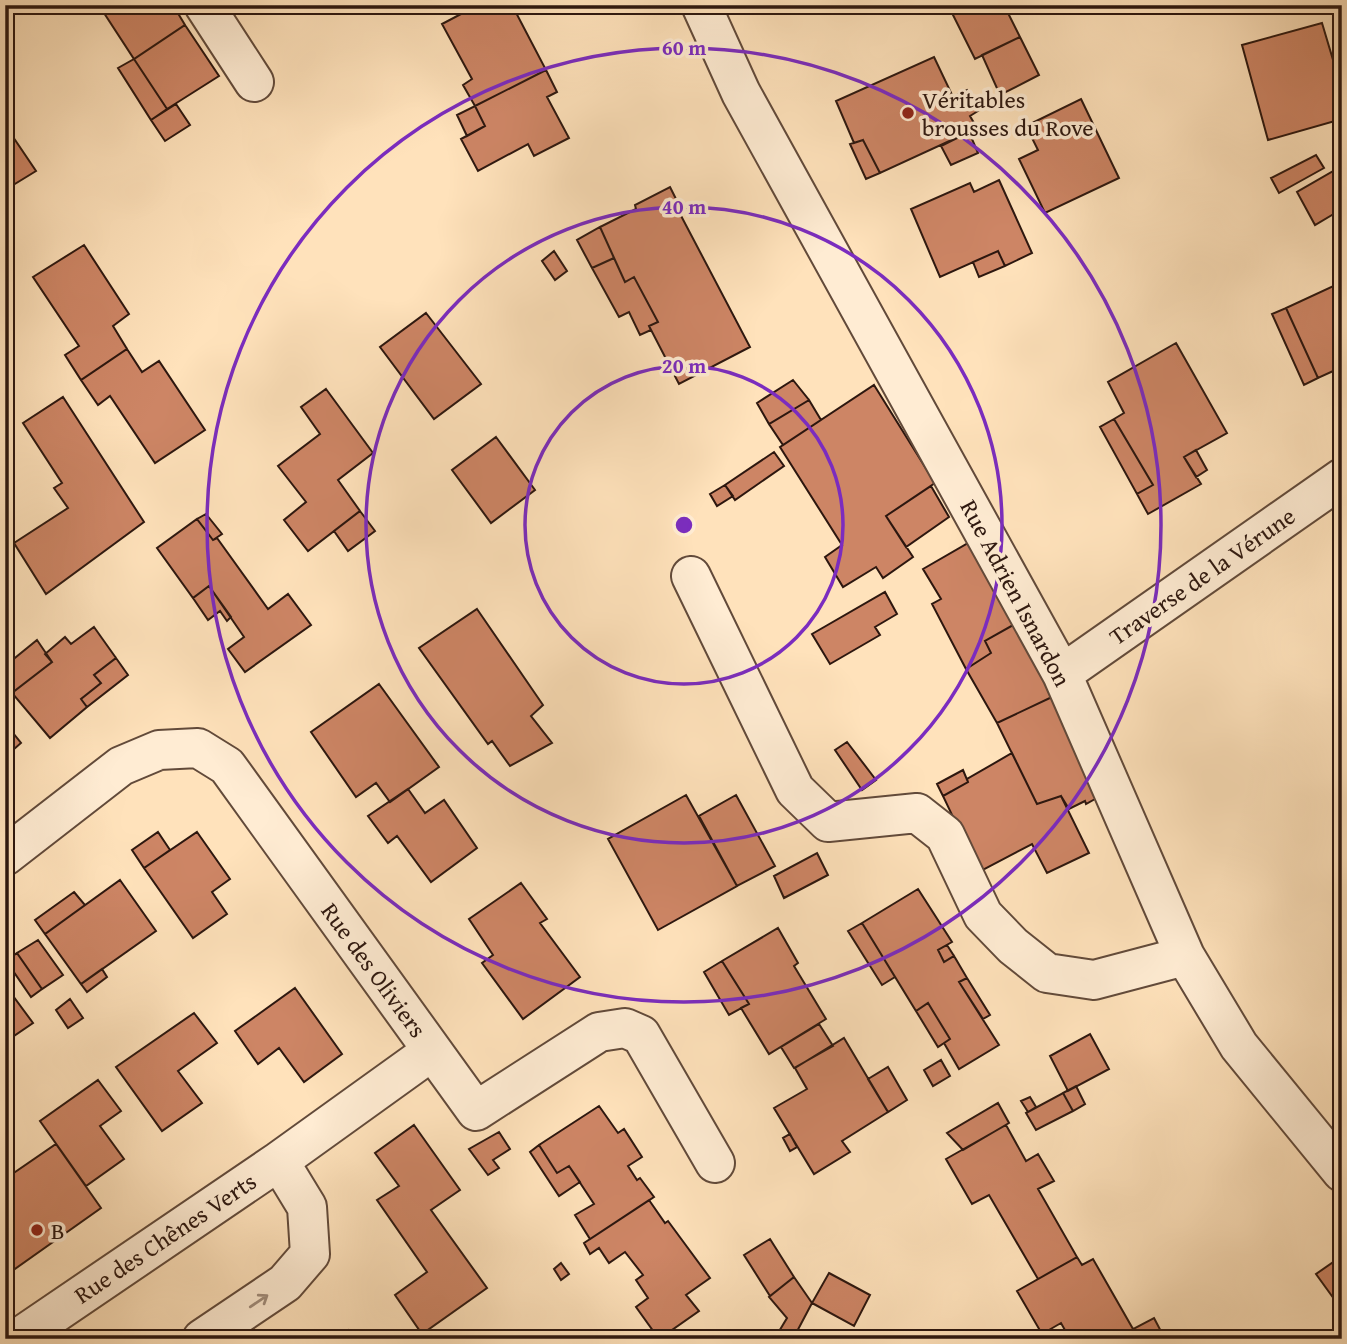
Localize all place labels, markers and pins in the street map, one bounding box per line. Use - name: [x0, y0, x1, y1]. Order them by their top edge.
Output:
- place label: Véritables brousses du Rove: [922, 82, 1094, 145]
- marker: Véritables brousses du Rove: [900, 105, 916, 121]
- centre of rings: [672, 513, 696, 537]
- place label: B: [51, 1213, 65, 1248]
- marker: B: [29, 1222, 45, 1238]

